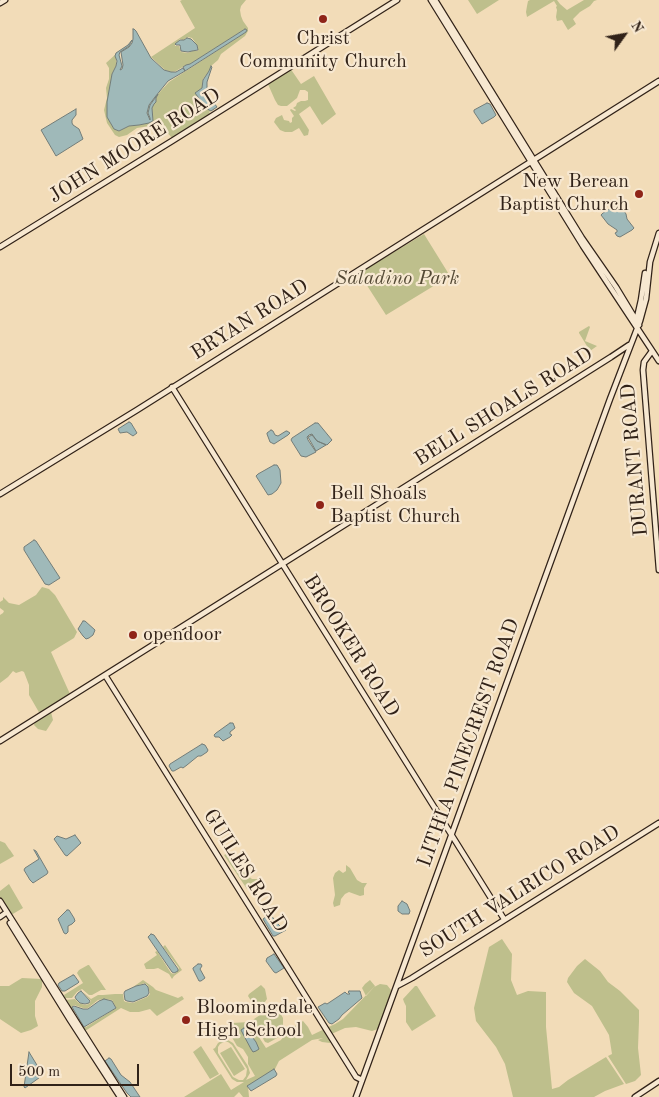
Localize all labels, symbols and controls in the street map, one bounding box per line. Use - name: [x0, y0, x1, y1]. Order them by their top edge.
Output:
- north arrow: [599, 10, 649, 60]
- marker: Christ Community Church: [317, 13, 329, 25]
- text: N: [628, 19, 645, 35]
- place label: Christ Community Church: [239, 27, 407, 74]
- street label: JOHN MOORE ROAD: [45, 83, 225, 209]
- place label: New Berean Baptist Church: [499, 170, 629, 217]
- marker: New Berean Baptist Church: [633, 188, 645, 200]
- park label: Saladino Park: [335, 267, 459, 291]
- street label: BRYAN ROAD: [187, 274, 313, 366]
- street label: BELL SHOALS ROAD: [410, 342, 598, 472]
- street label: DURANT ROAD: [616, 383, 654, 537]
- place label: Bell Shoals Baptist Church: [330, 482, 460, 529]
- marker: Bell Shoals Baptist Church: [314, 499, 326, 511]
- street label: BROOKER ROAD: [298, 571, 404, 721]
- street label: LITHIA PINECREST ROAD: [413, 616, 525, 870]
- place label: opendoor: [143, 623, 222, 647]
- marker: opendoor: [127, 629, 139, 641]
- street label: GUILES ROAD: [197, 805, 293, 937]
- street label: SOUTH VALRICO ROAD: [415, 820, 625, 964]
- place label: Bloomingdale High School: [196, 996, 313, 1043]
- marker: Bloomingdale High School: [180, 1014, 192, 1026]
- scale bar: [12, 1054, 141, 1086]
- text: 500 m: [18, 1065, 60, 1080]

